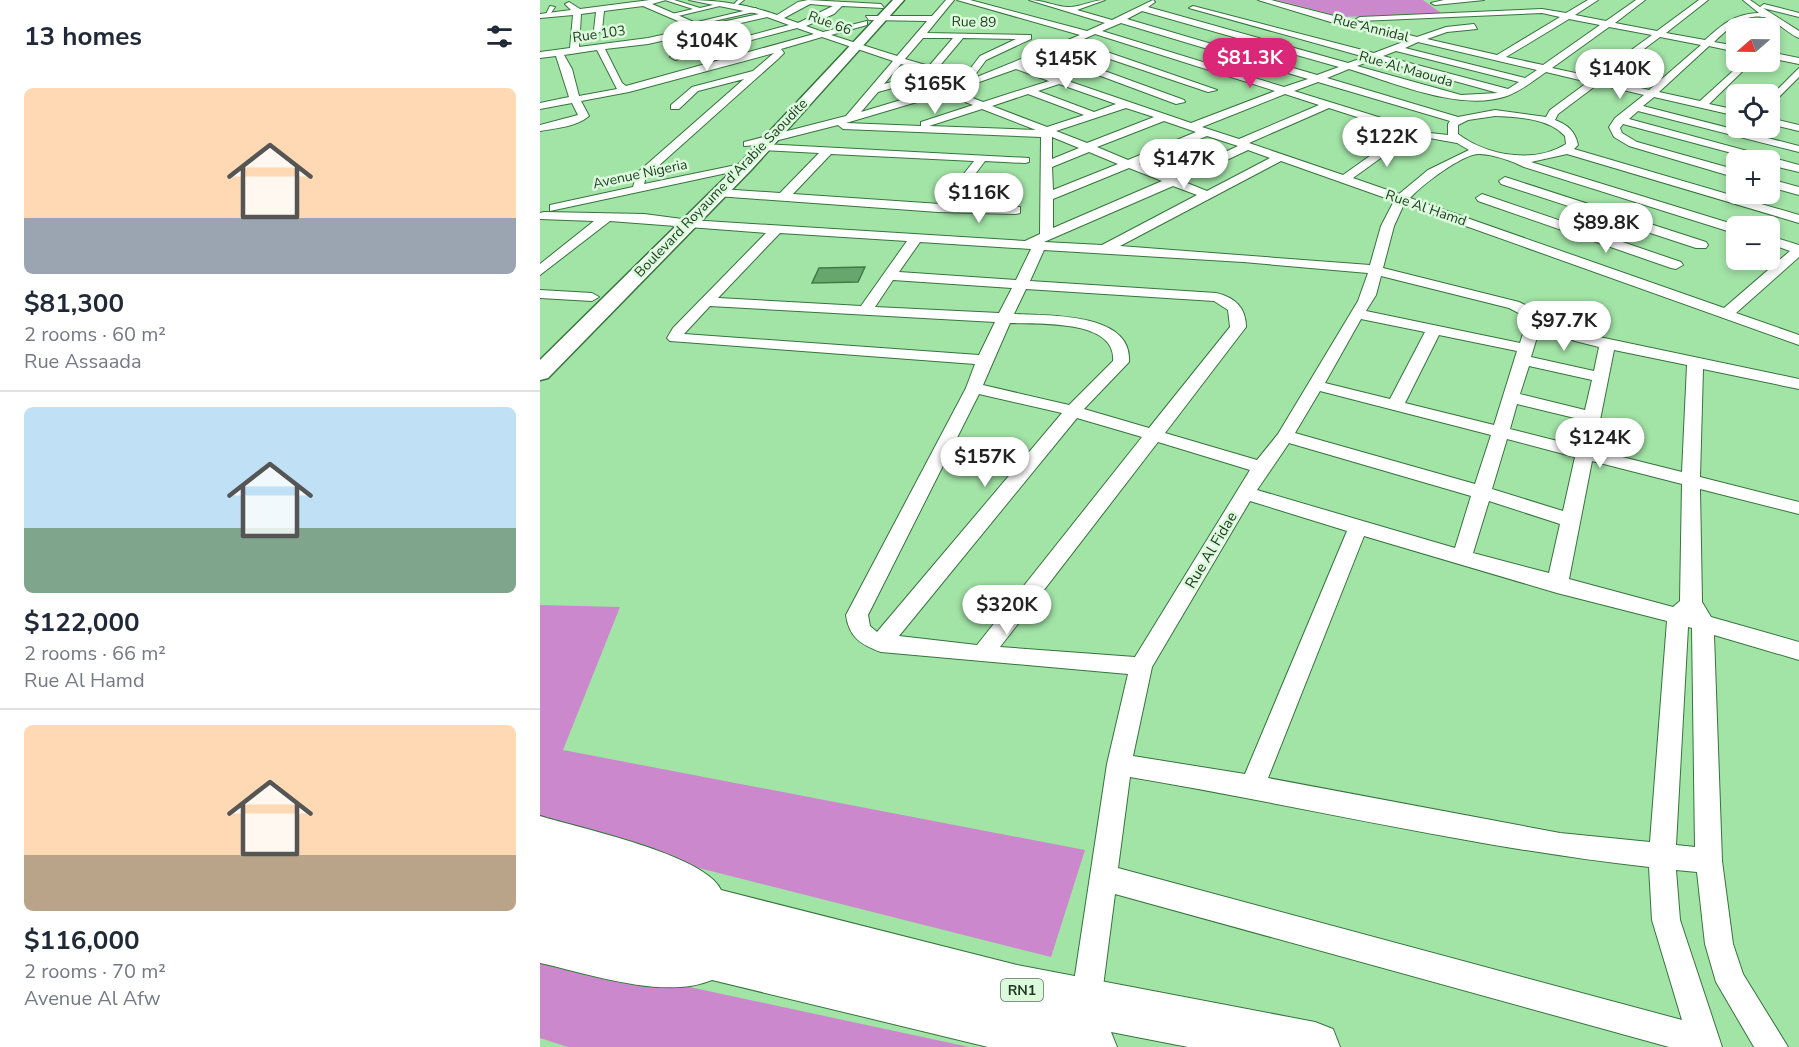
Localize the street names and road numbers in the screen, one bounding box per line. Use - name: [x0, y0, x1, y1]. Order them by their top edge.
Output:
- street label: Rue 66: [806, 6, 854, 40]
- street label: Rue Annidal: [1331, 9, 1412, 47]
- street label: Rue 89: [951, 12, 997, 32]
- street label: Rue 103: [571, 21, 627, 47]
- street label: Rue Al Maouda: [1357, 47, 1455, 91]
- street label: Boulevard Royaume d'Arabie Saoudite: [630, 95, 812, 281]
- street label: Avenue Nigeria: [591, 155, 689, 193]
- street label: Rue Al Hamd: [1383, 185, 1469, 231]
- street label: Rue Al Fidae: [1180, 508, 1242, 592]
- road number: RN1: [1001, 979, 1043, 1001]

